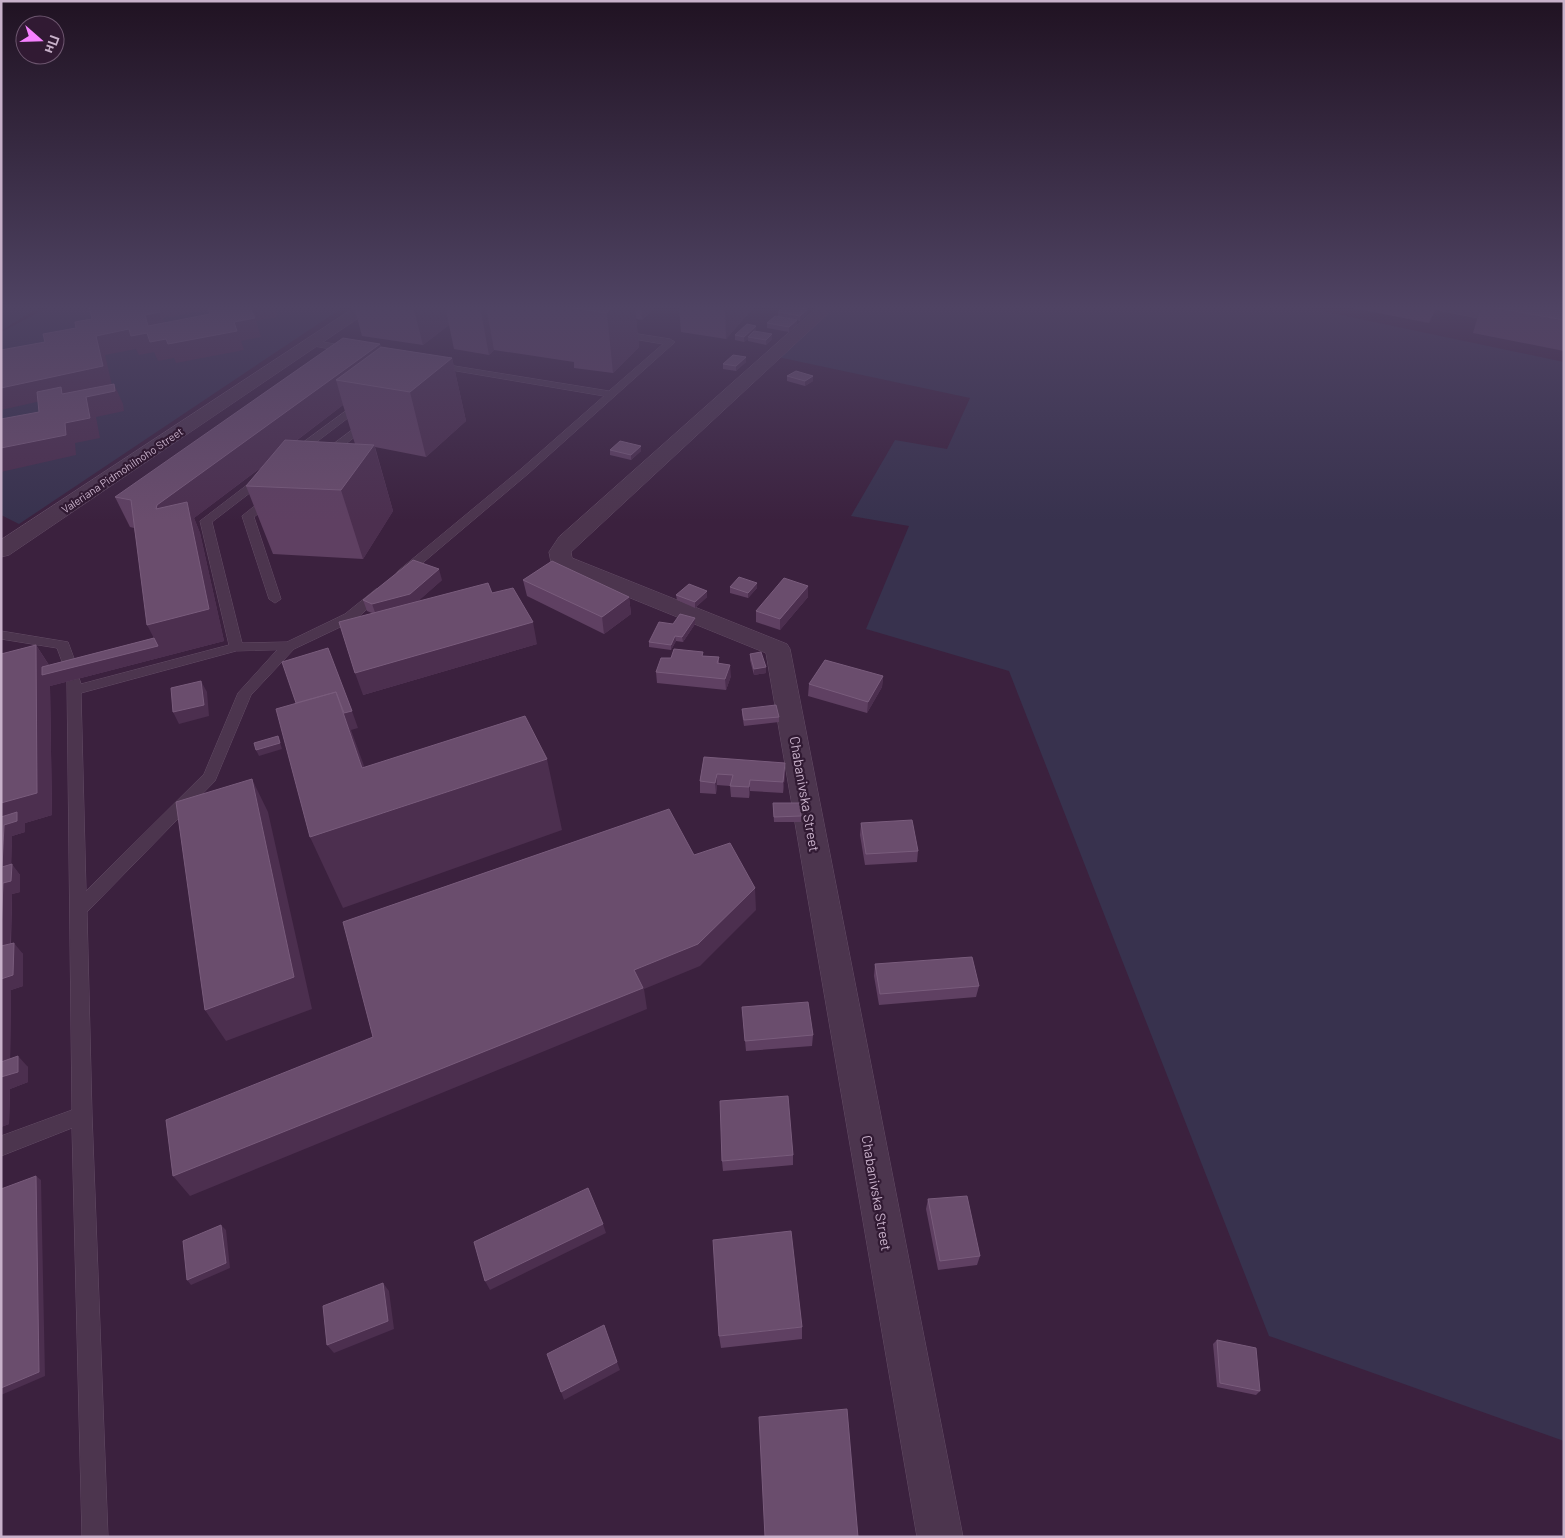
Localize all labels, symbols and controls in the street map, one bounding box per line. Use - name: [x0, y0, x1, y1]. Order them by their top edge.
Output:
- north arrow: [15, 15, 65, 65]
- text: Пн: [42, 33, 64, 56]
- street label: Valeriana Pidmohilnoho Street: [59, 424, 185, 516]
- street label: Chabanivska Street: [786, 735, 824, 853]
- street label: Chabanivska Street: [858, 1134, 896, 1252]

